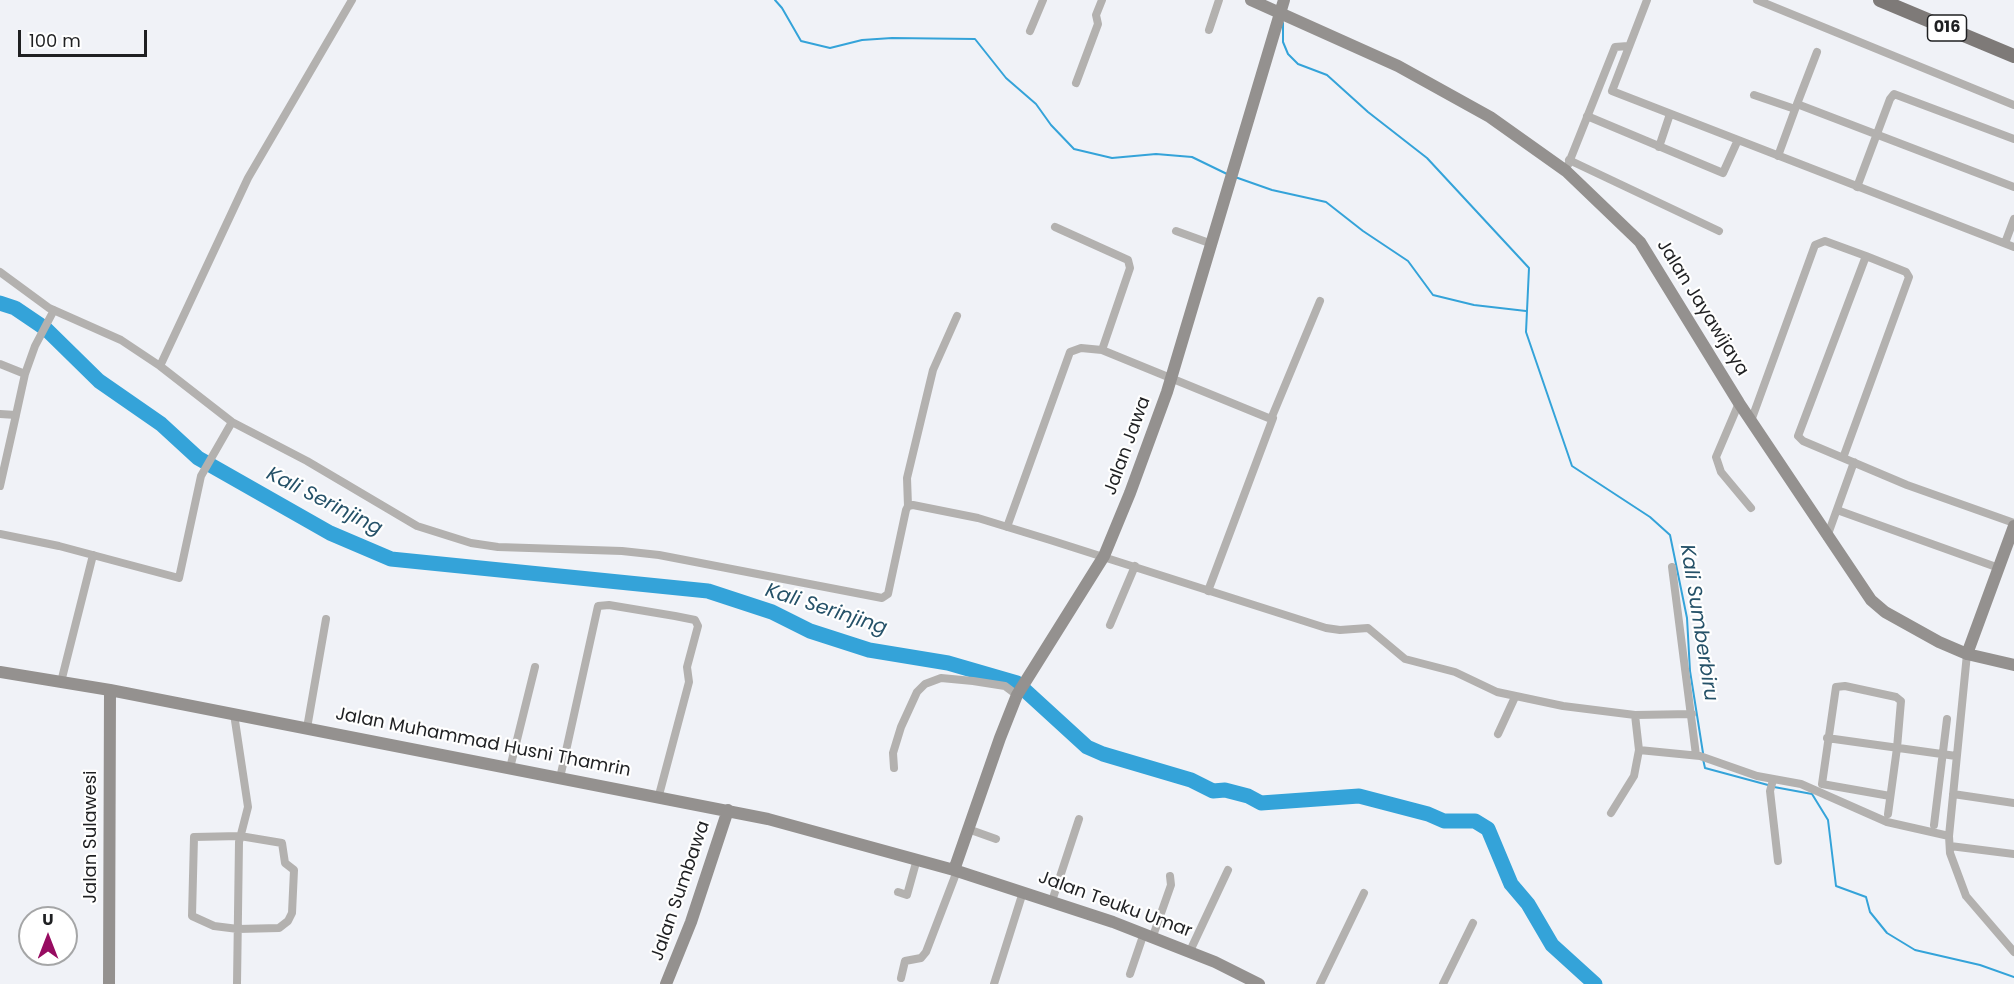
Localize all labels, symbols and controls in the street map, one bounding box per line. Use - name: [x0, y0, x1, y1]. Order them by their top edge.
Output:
- road number: 016: [1928, 15, 1966, 41]
- scale bar: [21, 18, 150, 56]
- text: 100 m: [29, 28, 81, 53]
- street label: Jalan Jayawijaya: [1651, 236, 1753, 380]
- street label: Jalan Jawa: [1100, 394, 1156, 498]
- water label: Kali Serinjing: [262, 463, 386, 541]
- water label: Kali Sumberbiru: [1674, 543, 1722, 703]
- water label: Kali Serinjing: [762, 579, 890, 641]
- street label: Jalan Muhammad Husni Thamrin: [334, 704, 632, 782]
- street label: Jalan Sulawesi: [80, 770, 102, 904]
- street label: Jalan Sumbawa: [647, 818, 715, 964]
- street label: Jalan Teuku Umar: [1035, 867, 1195, 943]
- north arrow: [18, 906, 78, 966]
- text: U: [42, 908, 54, 931]

